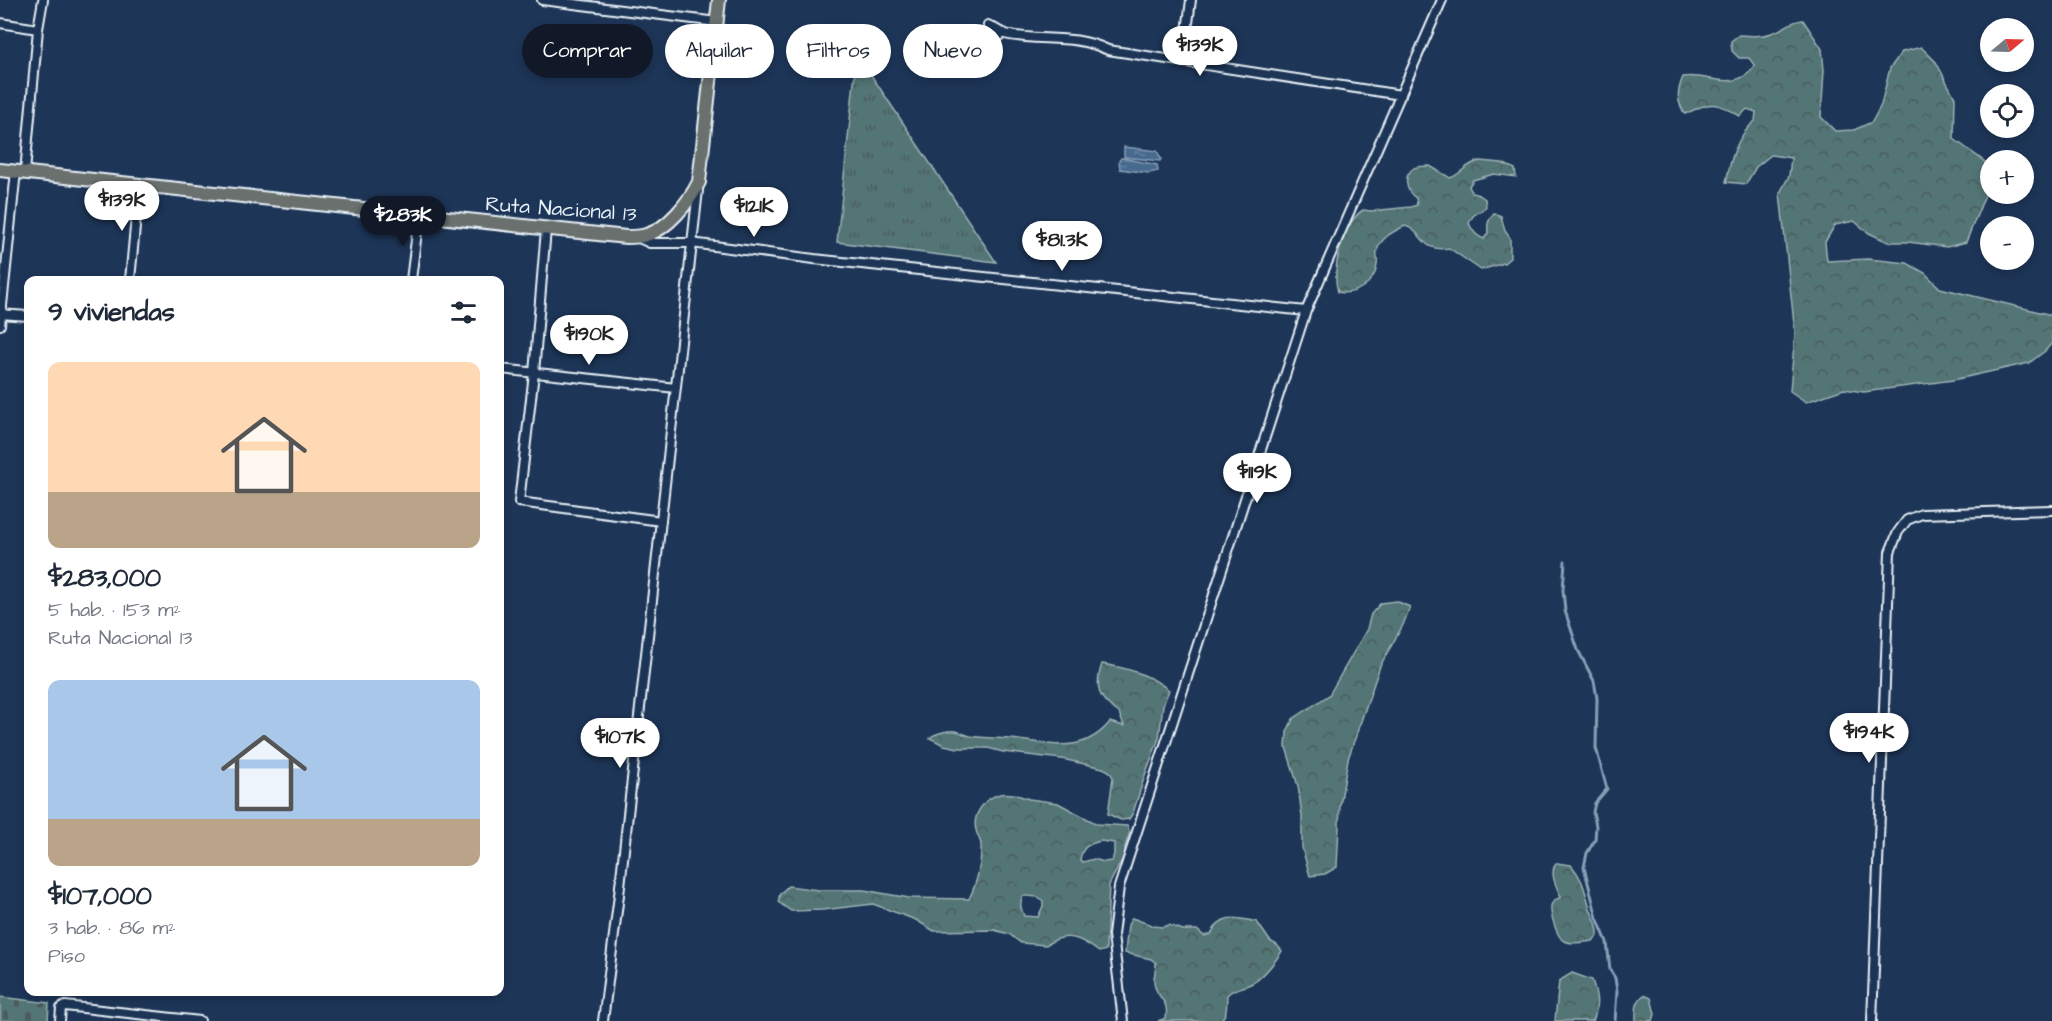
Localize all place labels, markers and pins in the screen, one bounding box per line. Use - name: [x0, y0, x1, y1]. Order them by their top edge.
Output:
- pin: $139K: [1158, 26, 1242, 77]
- pin: $139K: [80, 181, 164, 232]
- pin: $121K: [712, 187, 796, 238]
- pin: $283K: [361, 196, 445, 247]
- pin: $81.3K: [1013, 221, 1111, 272]
- pin: $190K: [547, 315, 631, 366]
- pin: $119K: [1215, 453, 1299, 504]
- pin: $194K: [1827, 713, 1911, 764]
- pin: $107K: [578, 718, 662, 769]

